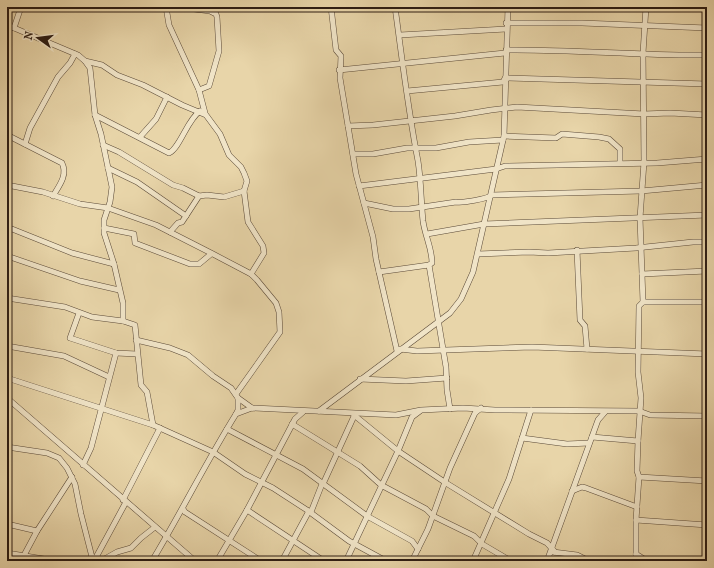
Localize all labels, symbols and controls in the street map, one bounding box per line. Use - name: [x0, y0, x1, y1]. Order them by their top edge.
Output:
- north arrow: [18, 18, 58, 58]
- text: N: [21, 29, 36, 41]

